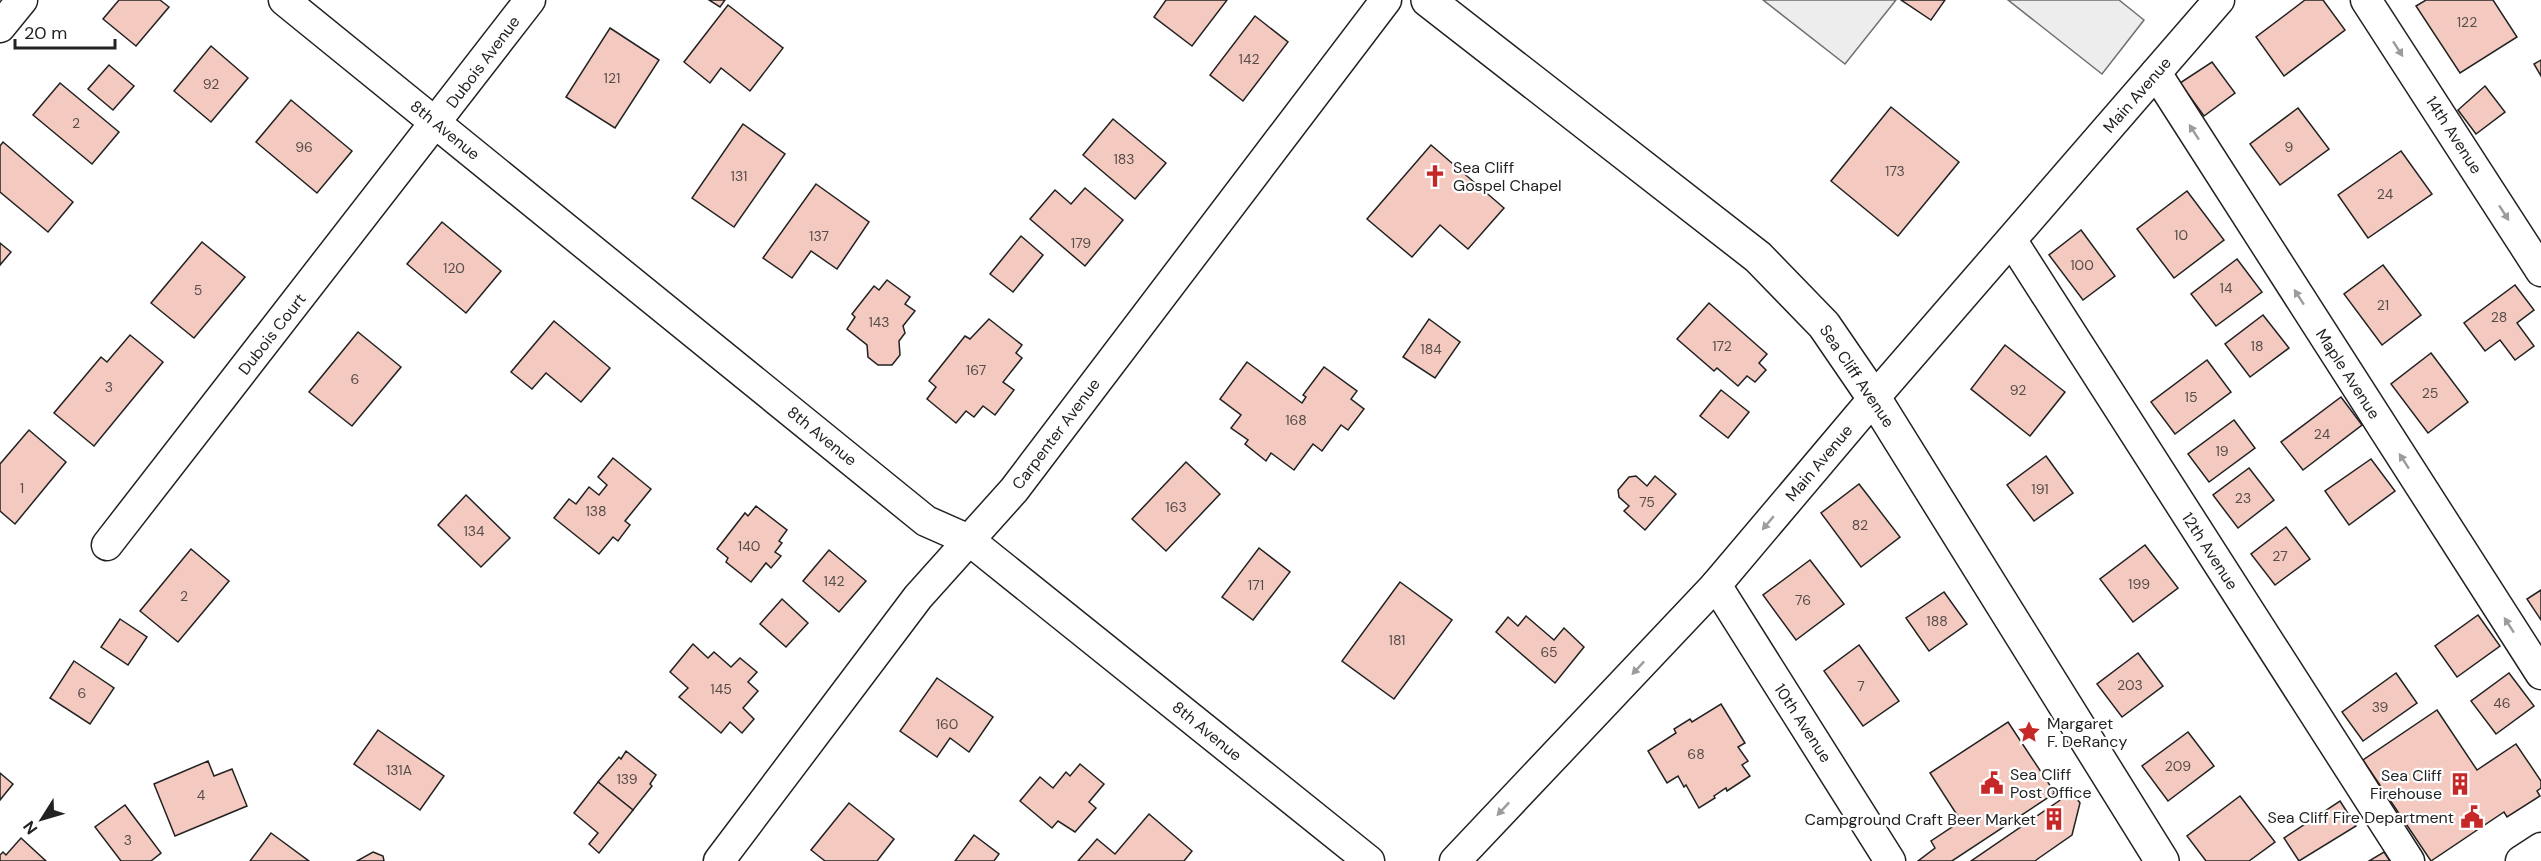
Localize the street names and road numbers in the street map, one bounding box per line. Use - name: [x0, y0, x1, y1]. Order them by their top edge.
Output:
- street label: Dubois Avenue: [441, 12, 525, 112]
- street label: Main Avenue: [2098, 53, 2176, 137]
- street label: 14th Avenue: [2421, 92, 2487, 178]
- street label: 8th Avenue: [406, 95, 484, 165]
- street label: Dubois Court: [234, 289, 310, 379]
- street label: Sea Cliff Avenue: [1815, 321, 1899, 431]
- street label: Maple Avenue: [2311, 325, 2385, 423]
- street label: Carpenter Avenue: [1007, 374, 1105, 494]
- street label: 8th Avenue: [783, 401, 861, 471]
- street label: Main Avenue: [1781, 420, 1857, 506]
- street label: 12th Avenue: [2177, 508, 2243, 594]
- street label: 10th Avenue: [1770, 680, 1836, 766]
- street label: 8th Avenue: [1168, 696, 1246, 766]

